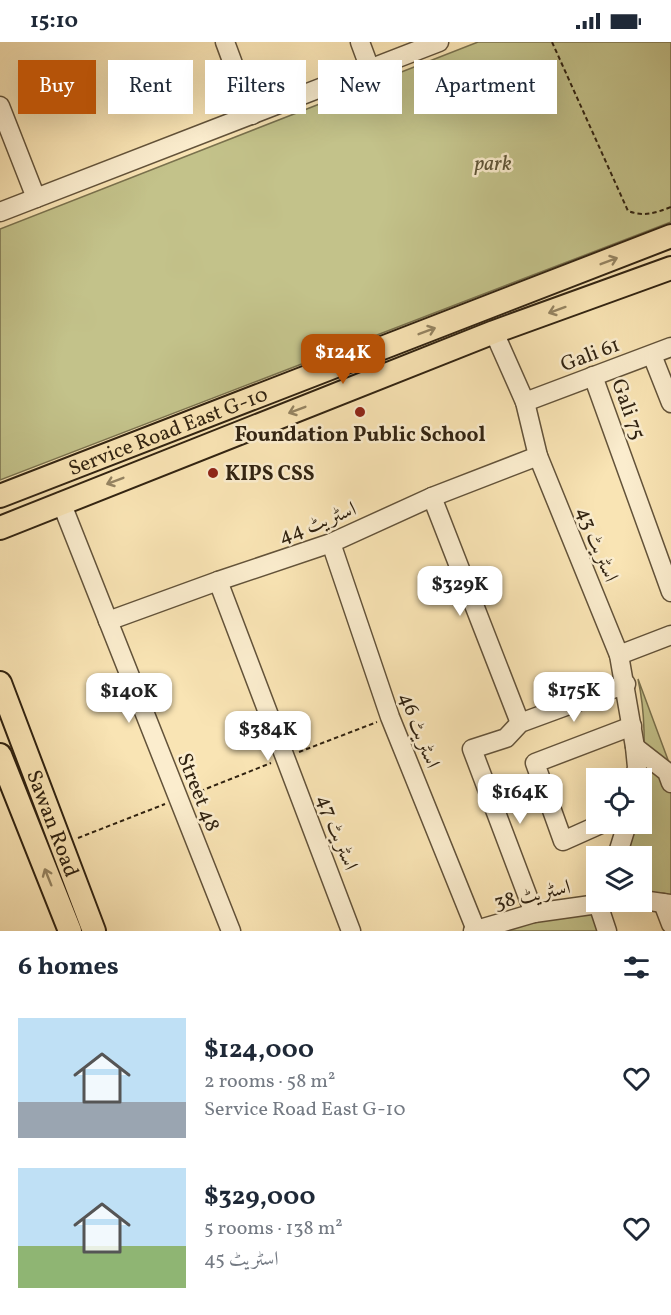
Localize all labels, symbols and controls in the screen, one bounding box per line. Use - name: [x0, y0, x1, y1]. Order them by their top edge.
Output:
- text: 15:10: [30, 6, 78, 37]
- chip: Buy: [18, 60, 96, 114]
- chip: Rent: [108, 60, 193, 114]
- chip: Filters: [205, 60, 306, 114]
- chip: New: [318, 60, 402, 114]
- chip: Apartment: [414, 60, 557, 114]
- park label: park: [474, 150, 512, 179]
- one-way arrow: [599, 254, 617, 265]
- one-way arrow: [548, 305, 567, 316]
- one-way arrow: [417, 325, 435, 336]
- street label: Gali 61: [557, 331, 624, 380]
- pin: $124K: [301, 334, 385, 385]
- text: $124K: [315, 339, 371, 367]
- street label: Gali 75: [603, 375, 652, 444]
- street label: Service Road East G-10: [64, 381, 272, 484]
- one-way arrow: [288, 405, 306, 416]
- marker: Foundation Public School: [353, 405, 367, 419]
- place label: Foundation Public School: [234, 421, 486, 450]
- place label: KIPS CSS: [225, 460, 315, 489]
- marker: KIPS CSS: [206, 466, 220, 480]
- one-way arrow: [106, 477, 125, 488]
- street label: اسٹریٹ 44: [274, 495, 361, 552]
- street label: اسٹریٹ 43: [568, 503, 625, 587]
- pin: $329K: [418, 566, 502, 617]
- text: $329K: [431, 571, 489, 599]
- pin: $175K: [532, 672, 616, 723]
- pin: $140K: [87, 673, 171, 724]
- text: $175K: [548, 677, 600, 705]
- text: $140K: [100, 678, 158, 706]
- street label: اسٹریٹ 46: [391, 688, 446, 773]
- pin: $384K: [226, 711, 310, 762]
- text: $384K: [239, 716, 297, 744]
- street label: Street 48: [169, 749, 226, 836]
- street label: Sawan Road: [18, 766, 85, 881]
- map controls: [586, 768, 652, 912]
- button: locate: [586, 768, 652, 834]
- pin: $164K: [478, 774, 562, 825]
- text: $164K: [492, 779, 548, 807]
- street label: اسٹریٹ 47: [309, 790, 364, 875]
- button: layers: [586, 846, 652, 912]
- one-way arrow: [42, 868, 53, 886]
- street label: اسٹریٹ 38: [491, 873, 573, 918]
- text: 6 homes: [18, 949, 119, 985]
- icon: filters: [620, 951, 653, 984]
- text: $124,000: [204, 1032, 314, 1068]
- icon: home: [66, 1042, 138, 1114]
- icon: heart: [620, 1062, 653, 1095]
- text: 2 rooms · 58 m²: [204, 1068, 335, 1096]
- text: Service Road East G-10: [204, 1096, 405, 1124]
- text: $329,000: [204, 1179, 316, 1215]
- icon: home: [66, 1192, 138, 1264]
- icon: heart: [620, 1212, 653, 1245]
- text: 5 rooms · 138 m²: [204, 1215, 343, 1243]
- text: اسٹریٹ 45: [204, 1246, 279, 1274]

